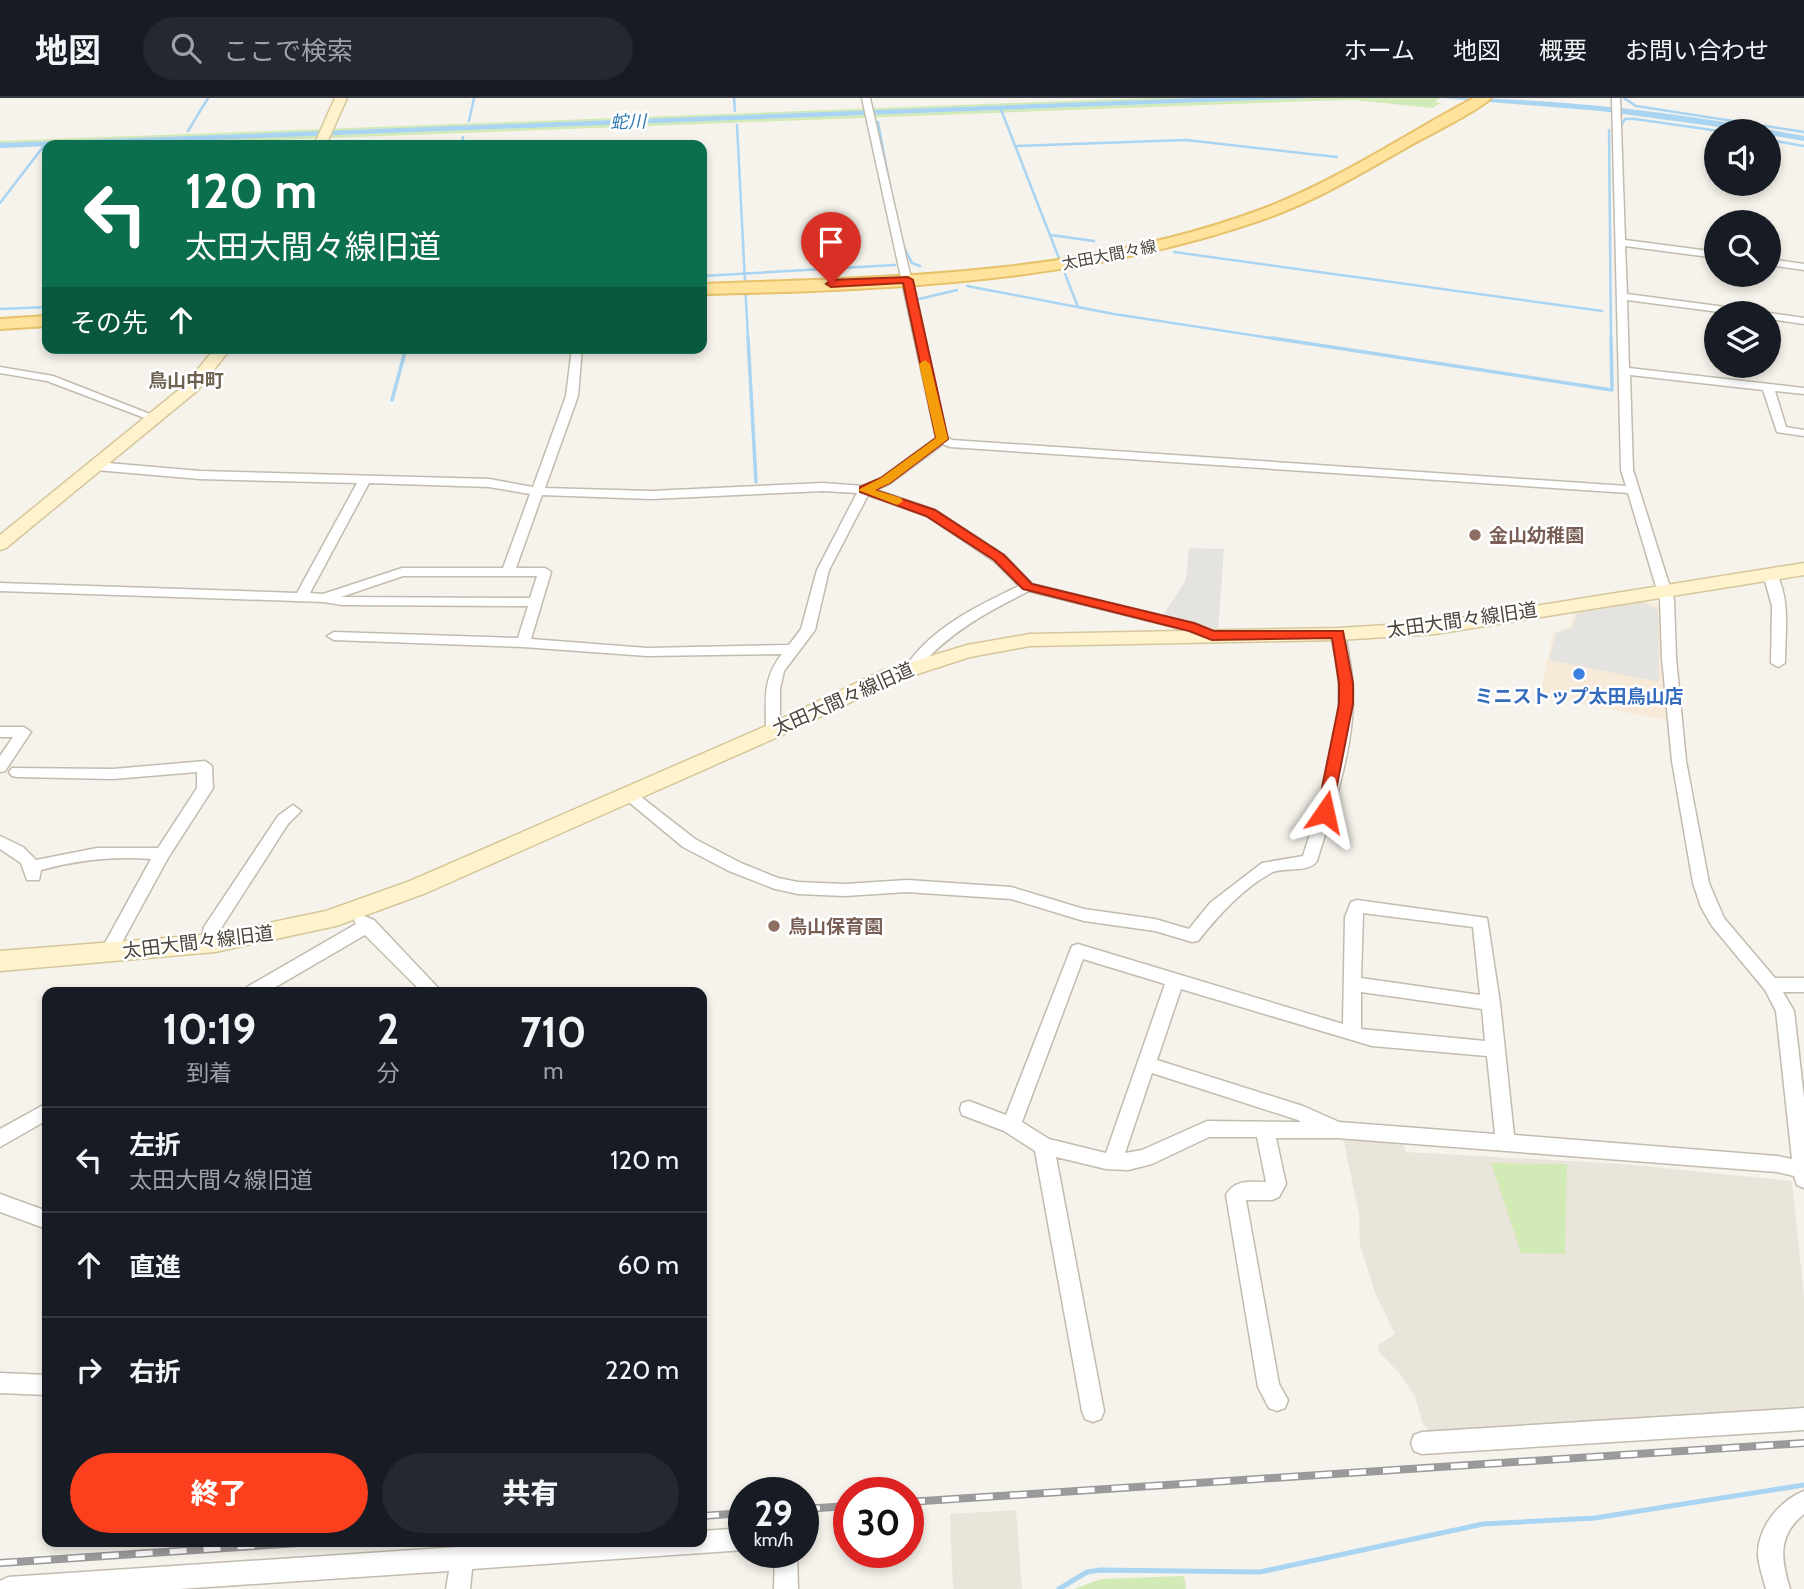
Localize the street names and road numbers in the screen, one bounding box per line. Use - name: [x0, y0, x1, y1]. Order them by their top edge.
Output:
- street label: 太田大間々線: [1060, 237, 1158, 273]
- street label: 太田大間々線旧道: [1385, 598, 1539, 642]
- street label: 太田大間々線旧道: [769, 658, 917, 740]
- street label: 太田大間々線旧道: [121, 921, 275, 963]

